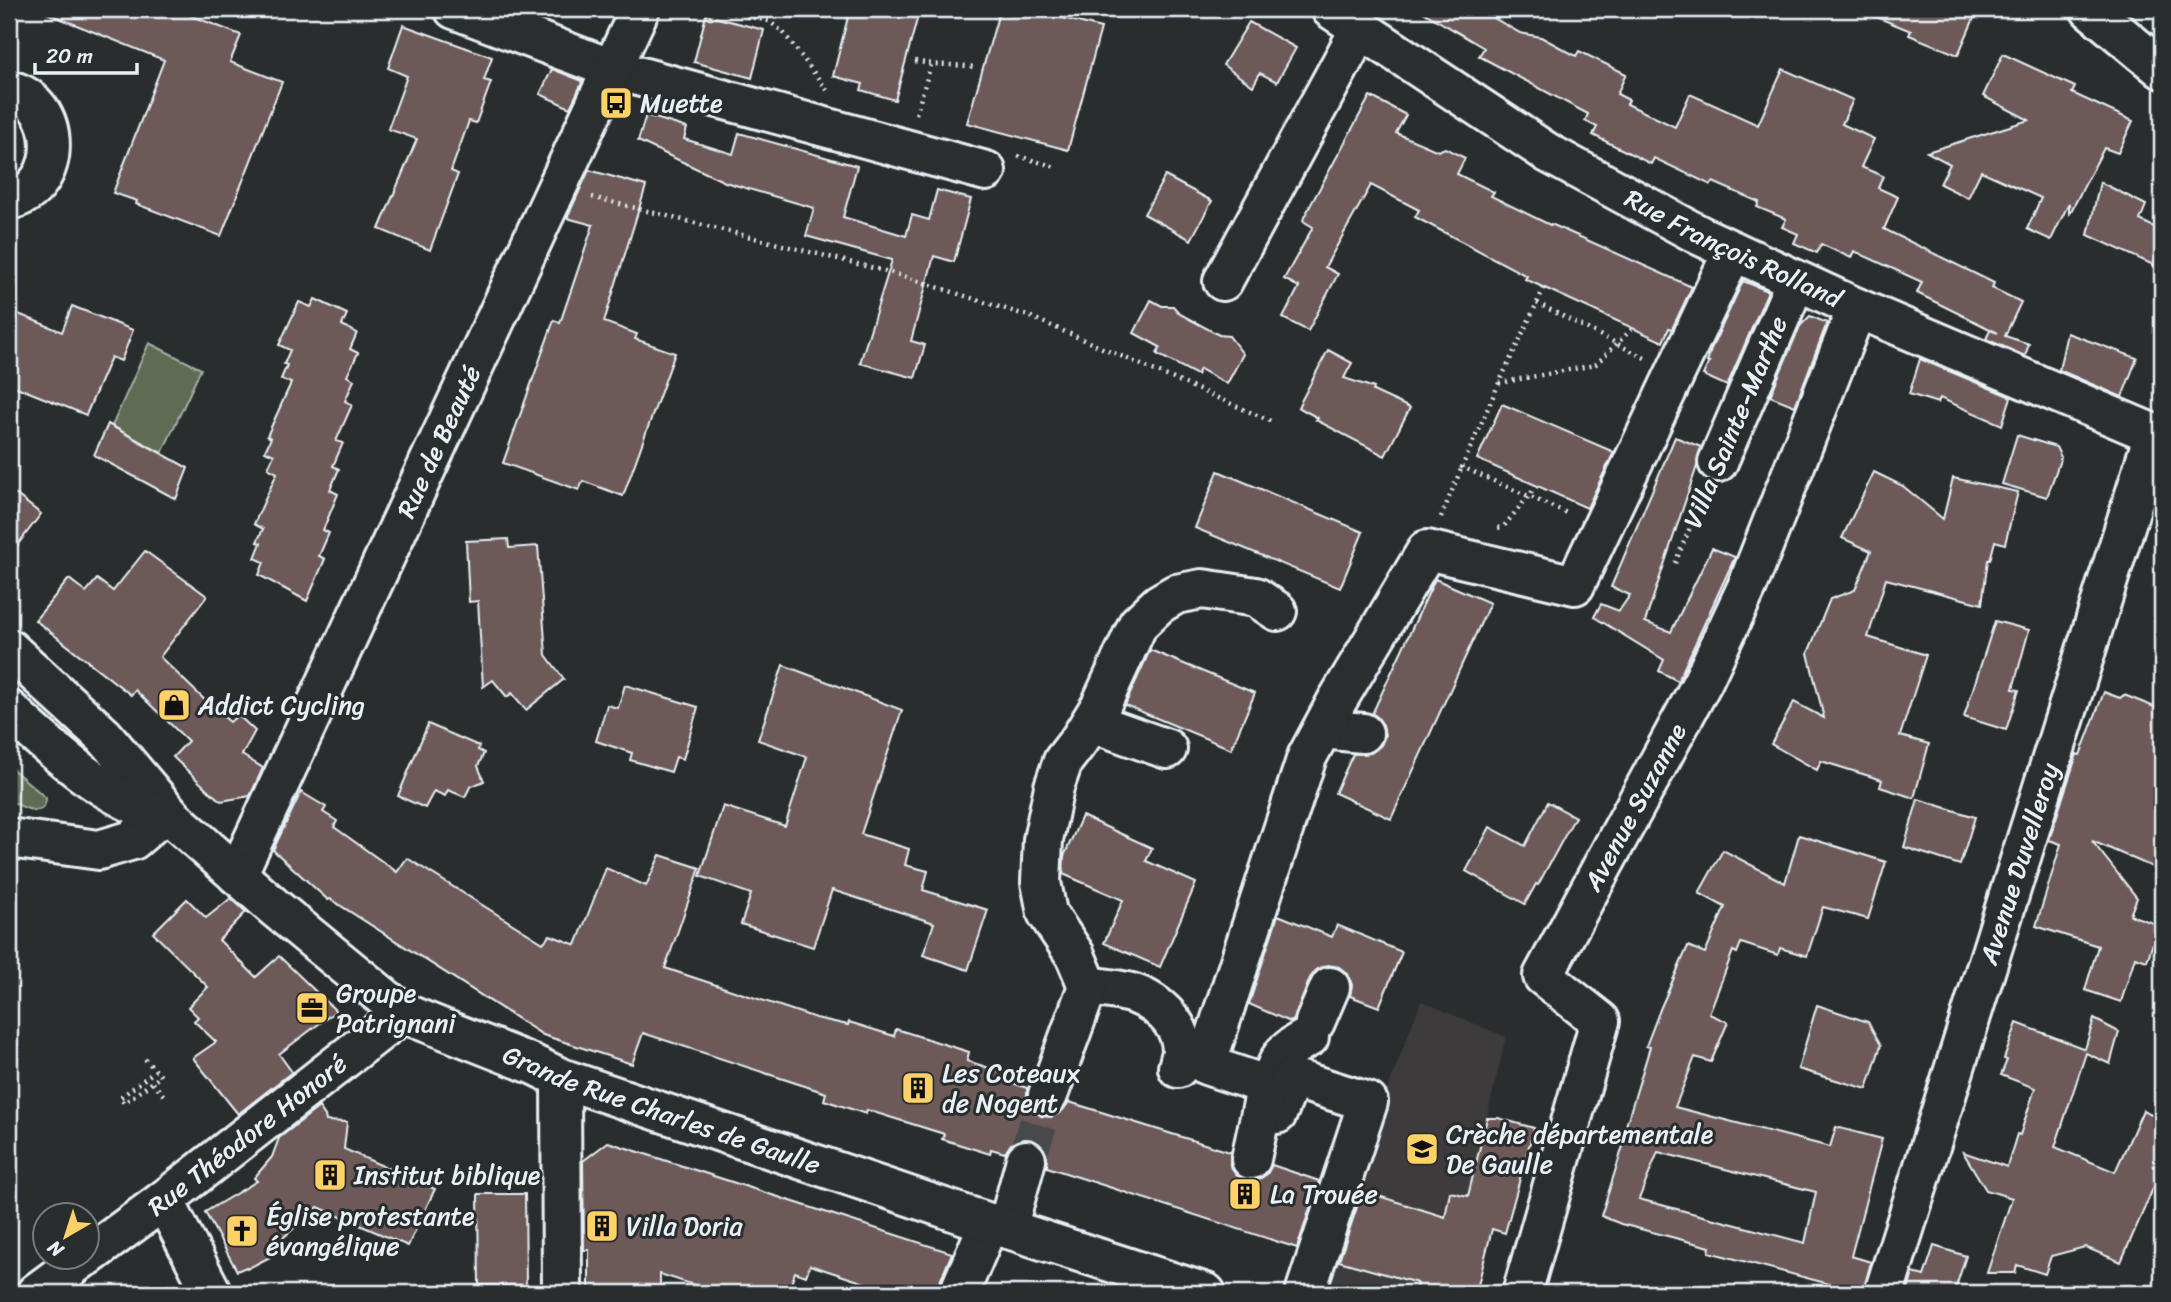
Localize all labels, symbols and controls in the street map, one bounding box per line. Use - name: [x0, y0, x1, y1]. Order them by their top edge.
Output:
- scale bar: [35, 32, 136, 76]
- text: 20 m: [46, 37, 93, 75]
- place label: Muette: [640, 80, 723, 126]
- bus stop icon: Muette: [597, 84, 635, 122]
- street label: Rue François Rolland: [1616, 176, 1852, 322]
- street label: Villa Sainte-Marthe: [1669, 308, 1801, 536]
- street label: Rue de Beauté: [383, 357, 494, 526]
- place label: Addict Cycling: [197, 682, 365, 728]
- shop icon: Addict Cycling: [155, 686, 193, 724]
- street label: Avenue Suzanne: [1570, 714, 1700, 900]
- street label: Avenue Duvelleroy: [1965, 756, 2072, 972]
- place label: Groupe Patrignani: [336, 970, 456, 1046]
- office icon: Groupe Patrignani: [293, 989, 331, 1027]
- street label: Grande Rue Charles de Gaulle: [496, 1032, 827, 1187]
- street label: Rue Théodore Honoré: [137, 1042, 357, 1228]
- place label: Les Coteaux de Nogent: [942, 1050, 1080, 1126]
- building icon: Les Coteaux de Nogent: [899, 1069, 937, 1107]
- place label: Crèche départementale De Gaulle: [1446, 1111, 1714, 1187]
- school or university icon: Crèche départementale De Gaulle: [1403, 1130, 1441, 1168]
- place label: Institut biblique: [353, 1152, 541, 1198]
- building icon: Institut biblique: [311, 1156, 349, 1194]
- place label: La Trouée: [1270, 1171, 1378, 1217]
- building icon: La Trouée: [1226, 1175, 1264, 1213]
- place label: Église protestante évangélique: [266, 1193, 475, 1269]
- north arrow: [32, 1200, 102, 1270]
- place label: Villa Doria: [626, 1203, 744, 1249]
- building icon: Villa Doria: [583, 1207, 621, 1245]
- church icon: Église protestante évangélique: [223, 1212, 261, 1250]
- text: N: [39, 1231, 72, 1266]

